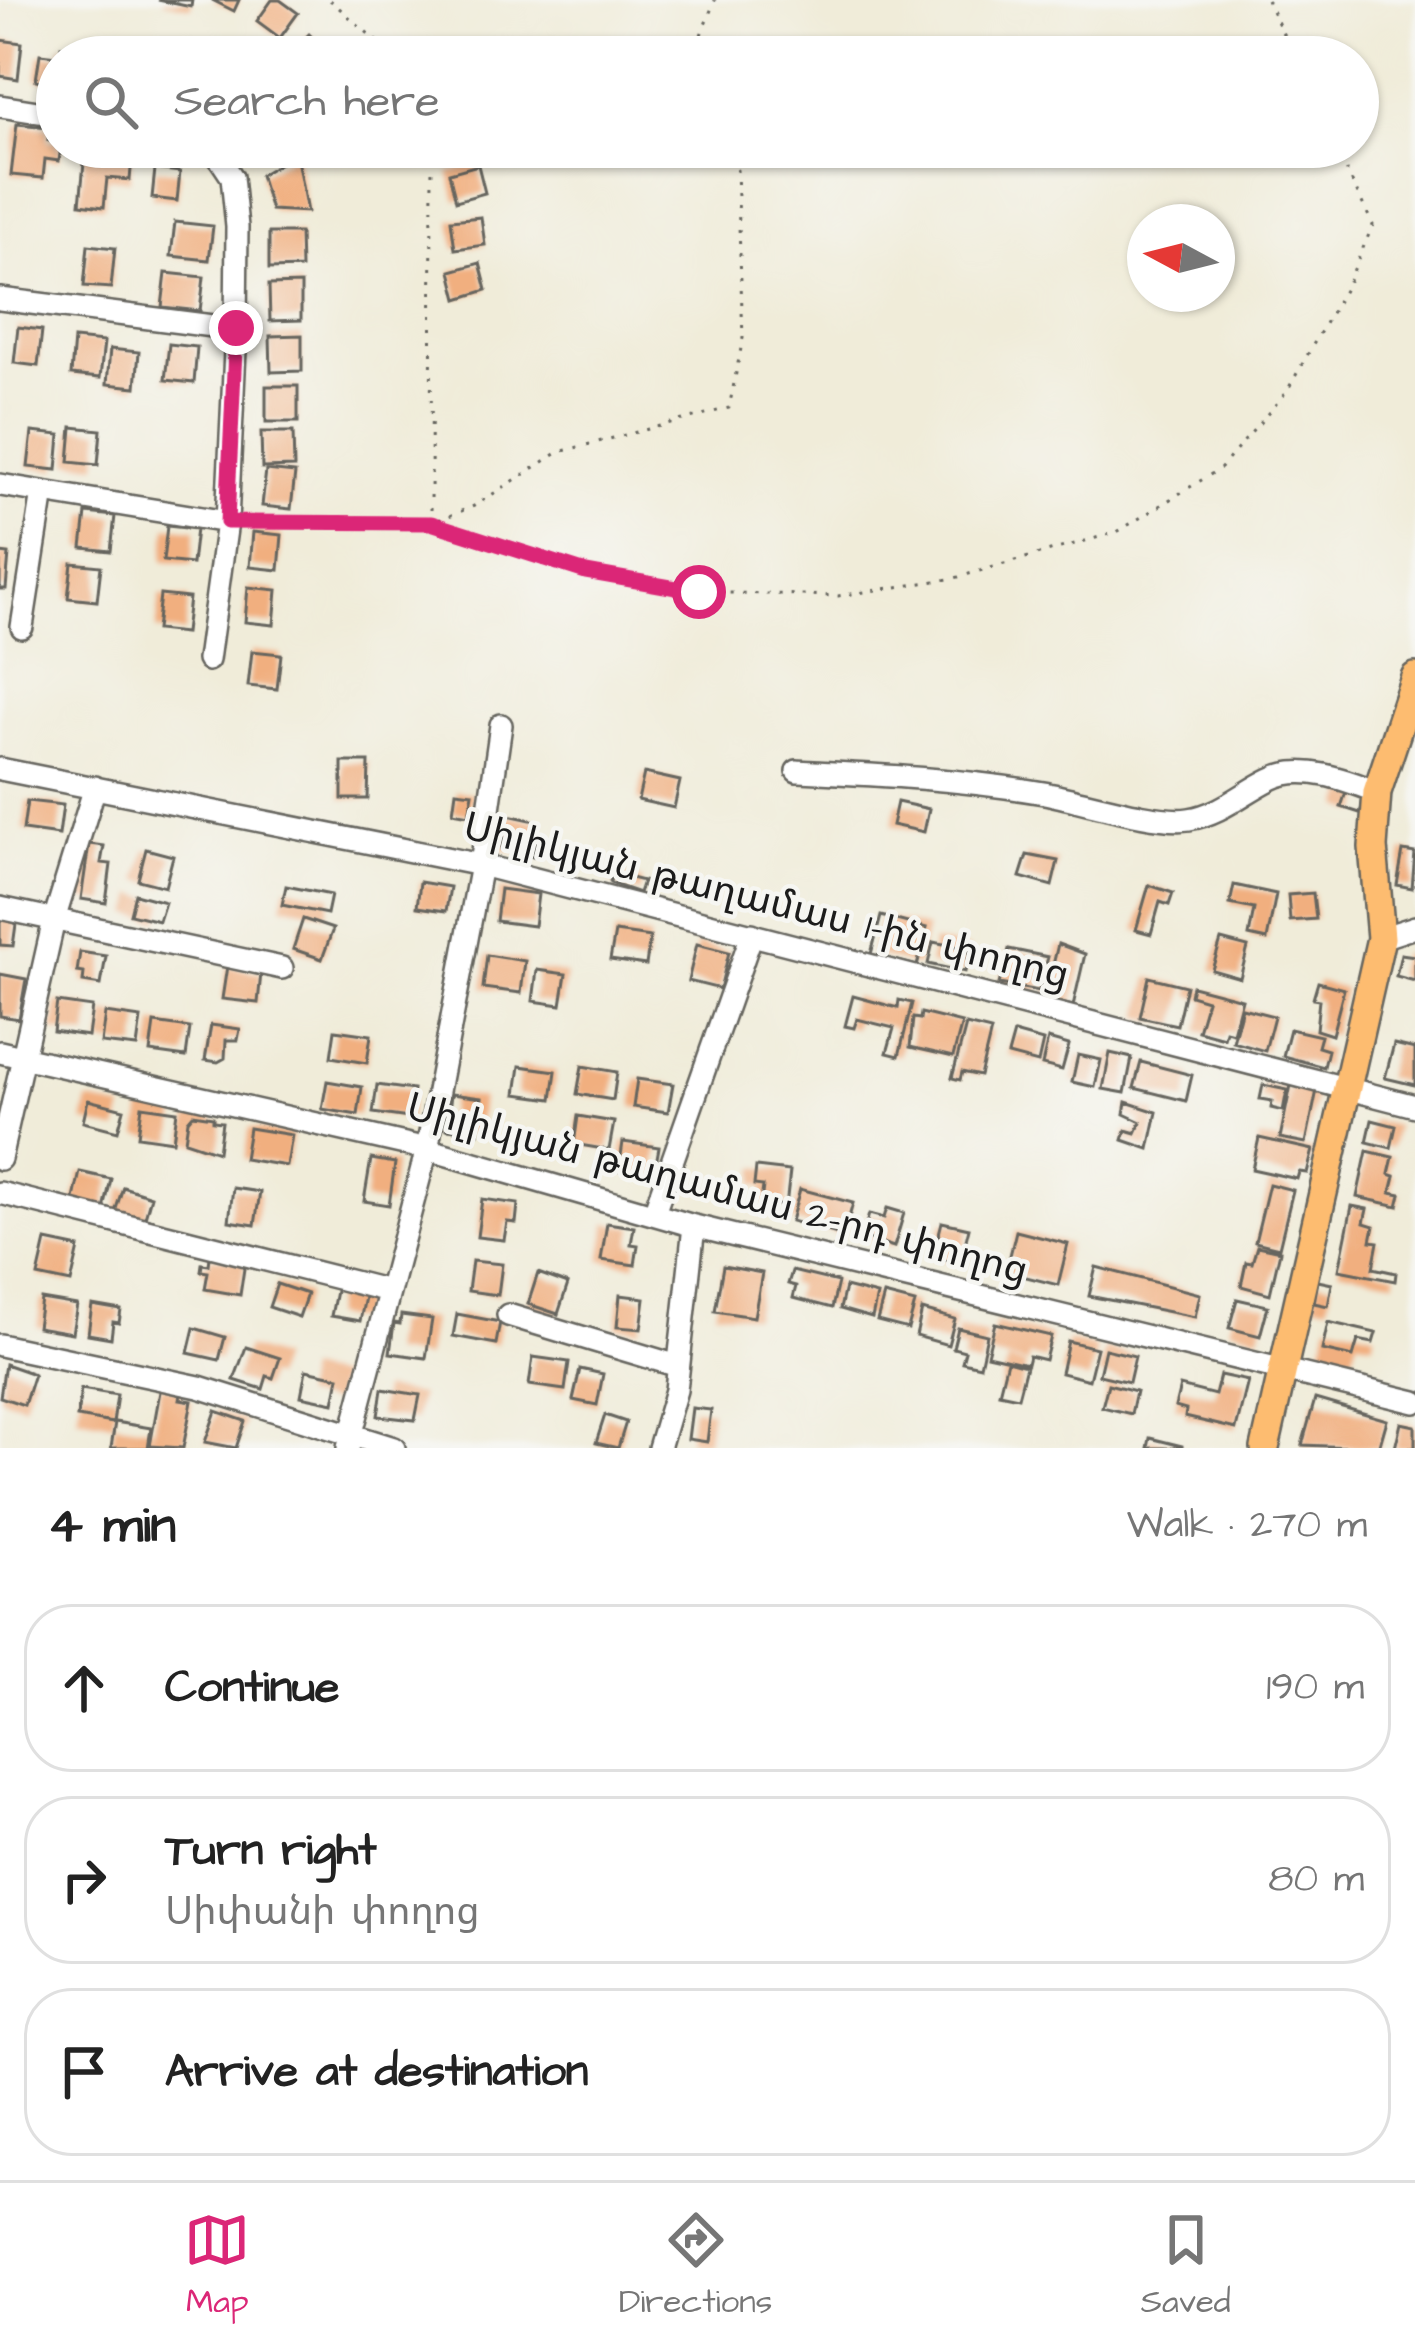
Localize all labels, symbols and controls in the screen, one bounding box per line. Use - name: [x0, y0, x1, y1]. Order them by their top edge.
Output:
- search box: [36, 36, 1379, 168]
- icon: search: [78, 69, 144, 135]
- text: Search here: [174, 71, 440, 133]
- north arrow: [1127, 204, 1235, 312]
- route end: [209, 301, 263, 355]
- route start: [672, 565, 726, 619]
- street label: Սիլիկյան թաղամաս 1-ին փողոց: [458, 801, 1074, 1003]
- street label: Սիլիկյան թաղամաս 2-րդ փողոց: [400, 1081, 1034, 1299]
- text: 4 min: [48, 1491, 176, 1562]
- text: Walk · 270 m: [1127, 1499, 1367, 1553]
- icon: ahead: [51, 1655, 117, 1721]
- text: Continue: [165, 1657, 339, 1719]
- text: 190 m: [1266, 1661, 1364, 1715]
- text: Turn right: [165, 1820, 377, 1882]
- icon: right: [51, 1847, 117, 1913]
- text: 80 m: [1268, 1853, 1364, 1907]
- text: Սիփանի փողոց: [165, 1886, 480, 1940]
- icon: arrive: [51, 2039, 117, 2105]
- text: Arrive at destination: [165, 2041, 588, 2103]
- tab: Map: [184, 2207, 250, 2325]
- tab: Directions: [619, 2207, 772, 2325]
- tab: Saved: [1141, 2207, 1231, 2325]

